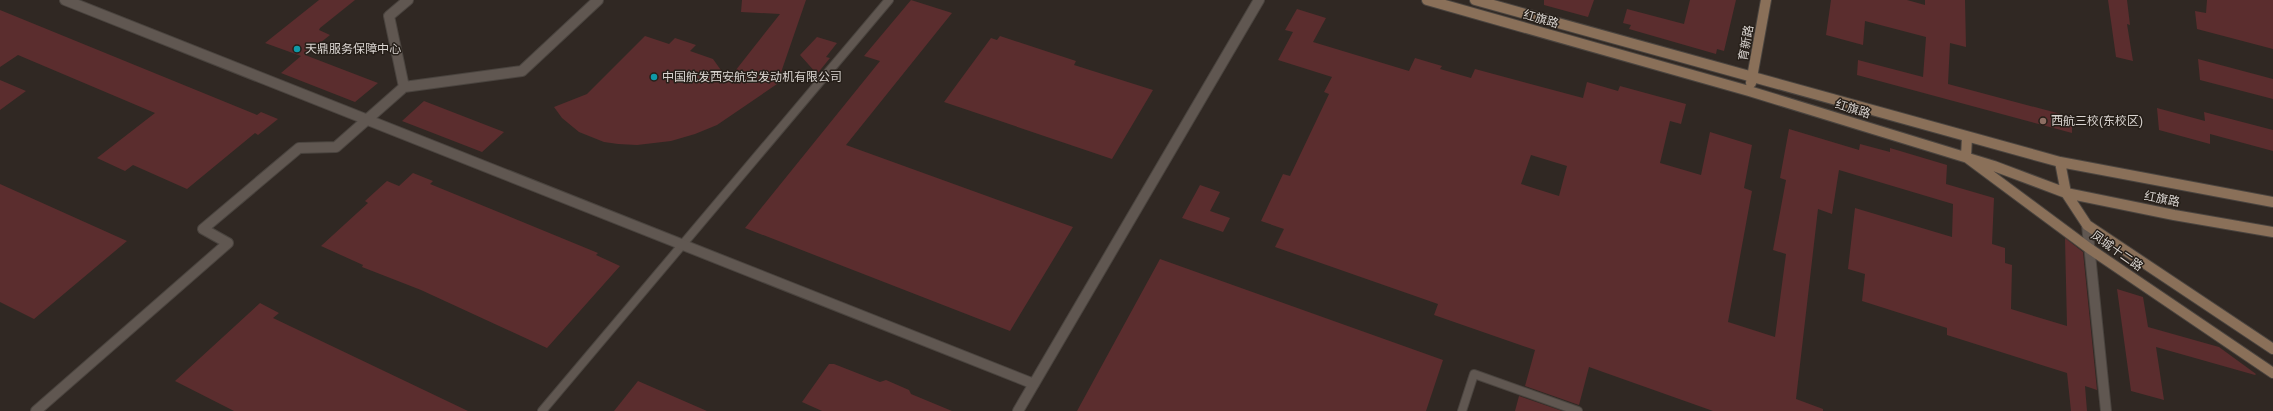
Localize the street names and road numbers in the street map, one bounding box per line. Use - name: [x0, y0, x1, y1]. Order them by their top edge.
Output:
- street label: 红旗路: [1522, 7, 1560, 31]
- street label: 育新路: [1736, 24, 1756, 62]
- street label: 红旗路: [1834, 97, 1872, 121]
- street label: 红旗路: [2143, 189, 2181, 209]
- street label: 凤城十二路: [2088, 228, 2146, 274]

